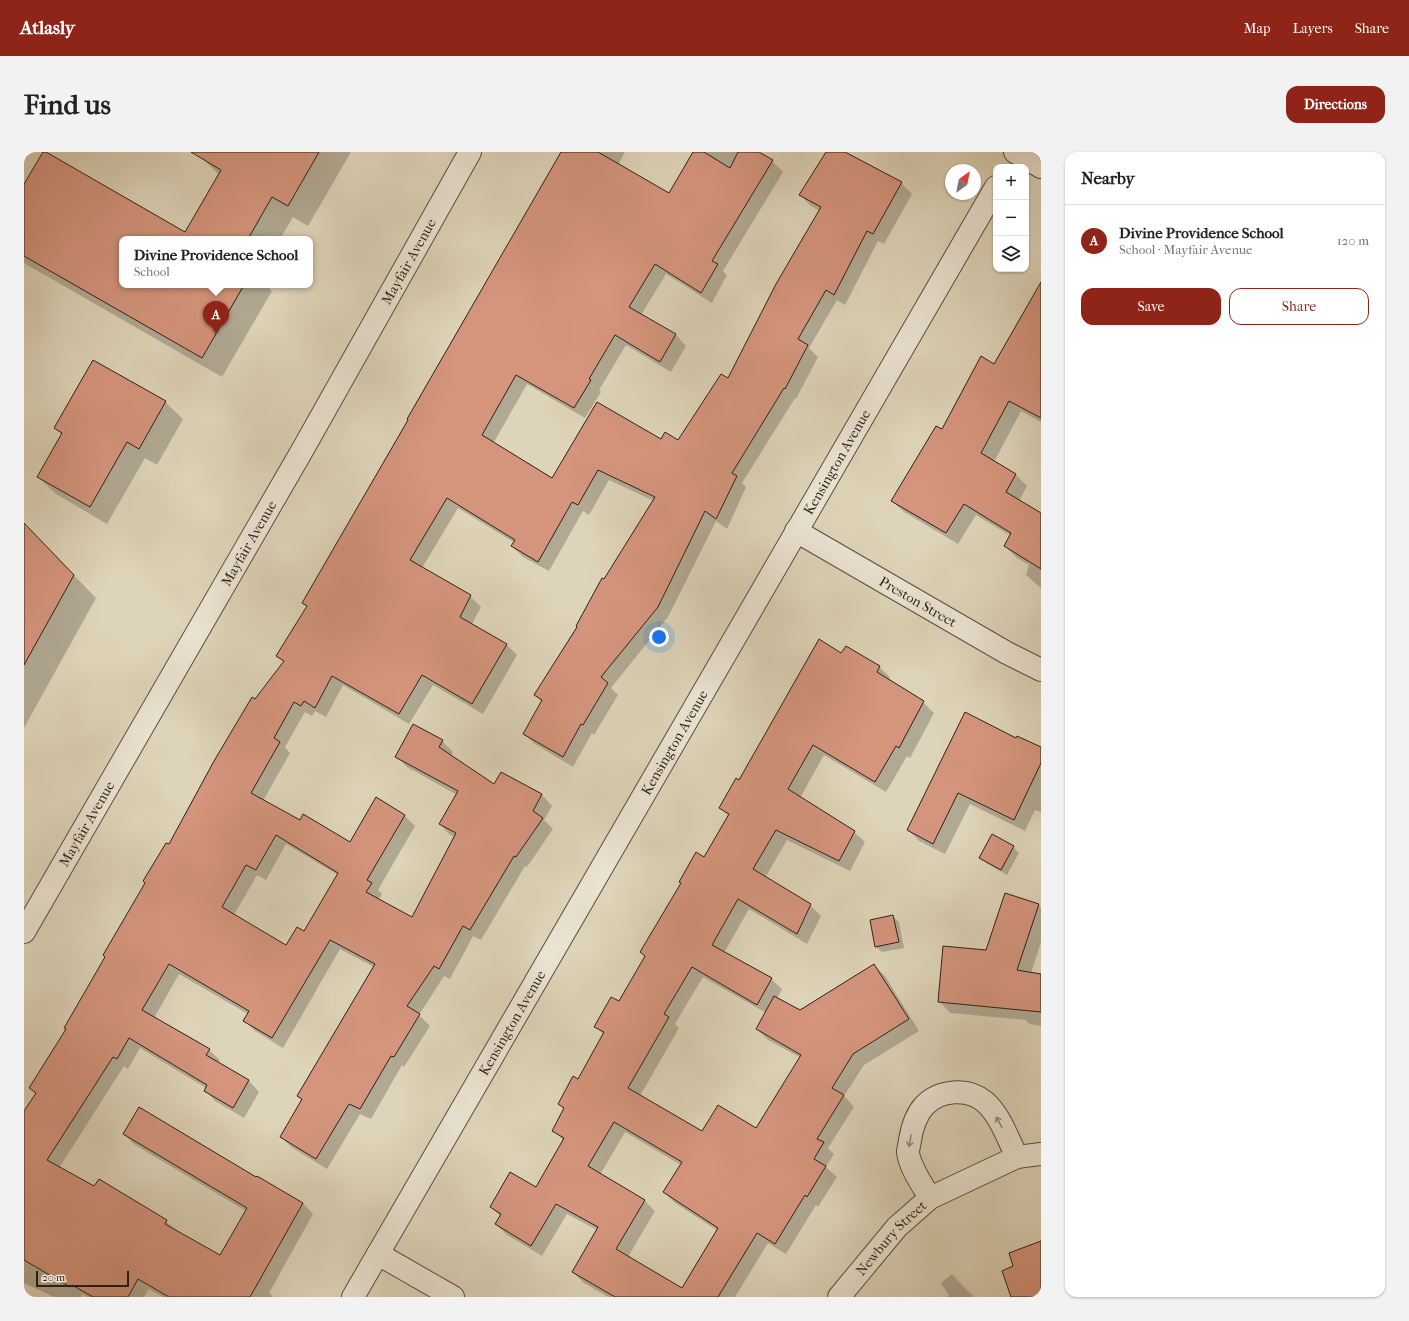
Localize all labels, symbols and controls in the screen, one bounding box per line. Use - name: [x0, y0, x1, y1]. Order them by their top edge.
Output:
- text: Atlasly: [20, 17, 75, 39]
- text: Map: [1244, 20, 1271, 37]
- text: Layers: [1293, 20, 1333, 37]
- text: Share: [1355, 20, 1389, 37]
- button: Directions: [1286, 86, 1385, 123]
- text: Find us: [24, 88, 111, 121]
- north arrow: [945, 164, 981, 200]
- map controls: [993, 164, 1029, 272]
- button: +: [993, 164, 1029, 200]
- text: Nearby: [1081, 168, 1135, 188]
- button: −: [993, 200, 1029, 236]
- street label: Mayfair Avenue: [378, 215, 439, 307]
- text: Divine Providence School: [1119, 224, 1284, 242]
- text: A: [1090, 233, 1098, 248]
- text: 120 m: [1337, 233, 1369, 248]
- popup: [119, 236, 313, 288]
- button: layers: [993, 236, 1029, 272]
- text: School · Mayfair Avenue: [1119, 242, 1253, 257]
- text: Divine Providence School: [134, 246, 298, 264]
- text: School: [134, 264, 170, 279]
- button: Save: [1081, 288, 1221, 325]
- button: Share: [1229, 288, 1369, 325]
- pin: A: [203, 301, 229, 334]
- street label: Kensington Avenue: [800, 406, 874, 518]
- street label: Mayfair Avenue: [217, 497, 280, 589]
- street label: Preston Street: [876, 573, 960, 631]
- your location: [649, 627, 669, 647]
- street label: Kensington Avenue: [637, 687, 711, 798]
- street label: Mayfair Avenue: [55, 778, 118, 870]
- street label: Kensington Avenue: [475, 967, 549, 1078]
- one-way arrow: [995, 1116, 1003, 1128]
- one-way arrow: [906, 1134, 914, 1147]
- street label: Newbury Street: [852, 1197, 930, 1279]
- scale bar: [36, 1269, 129, 1288]
- text: 20 m: [42, 1271, 65, 1284]

